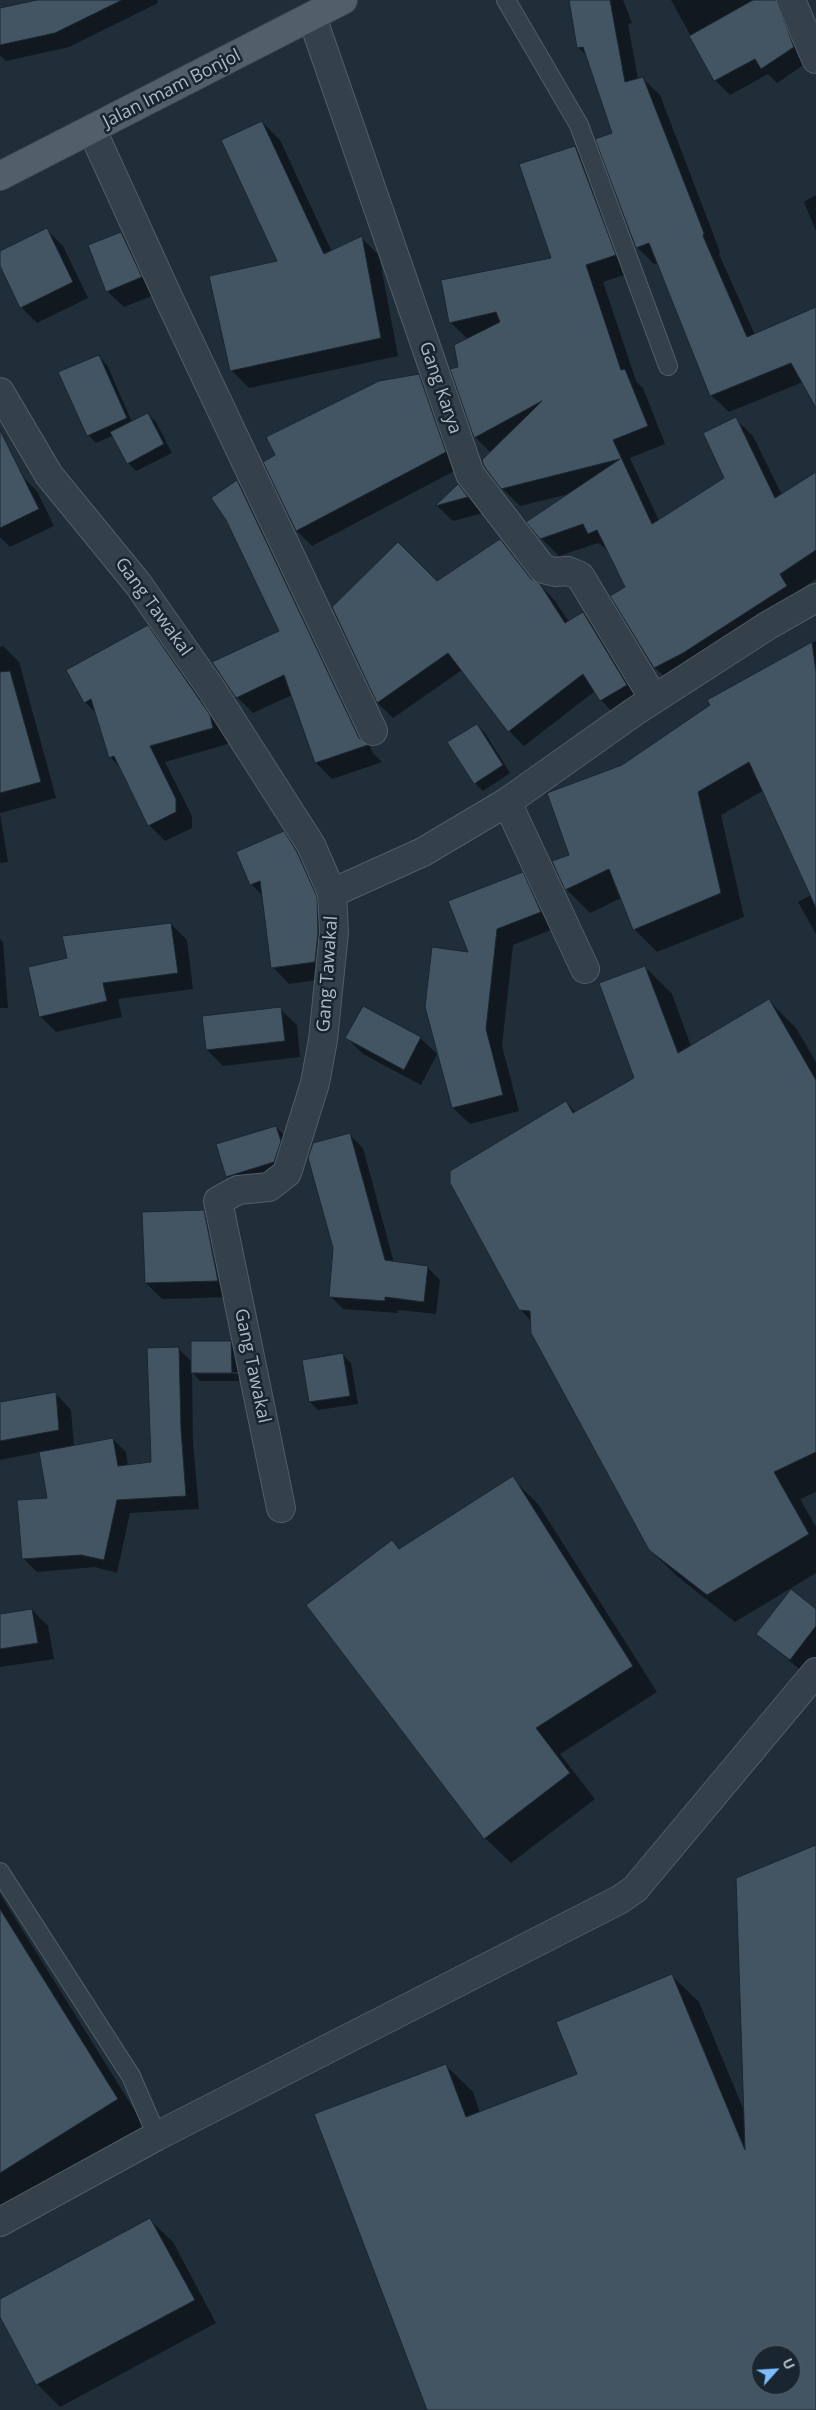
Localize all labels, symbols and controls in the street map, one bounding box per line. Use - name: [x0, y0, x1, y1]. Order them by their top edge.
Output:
- street label: Jalan Imam Bonjol: [100, 45, 244, 133]
- street label: Gang Karya: [414, 339, 466, 437]
- street label: Gang Tawakal: [110, 554, 196, 660]
- street label: Gang Tawakal: [313, 915, 343, 1033]
- street label: Gang Tawakal: [229, 1307, 275, 1425]
- north arrow: [751, 2345, 801, 2395]
- text: U: [778, 2355, 800, 2373]

